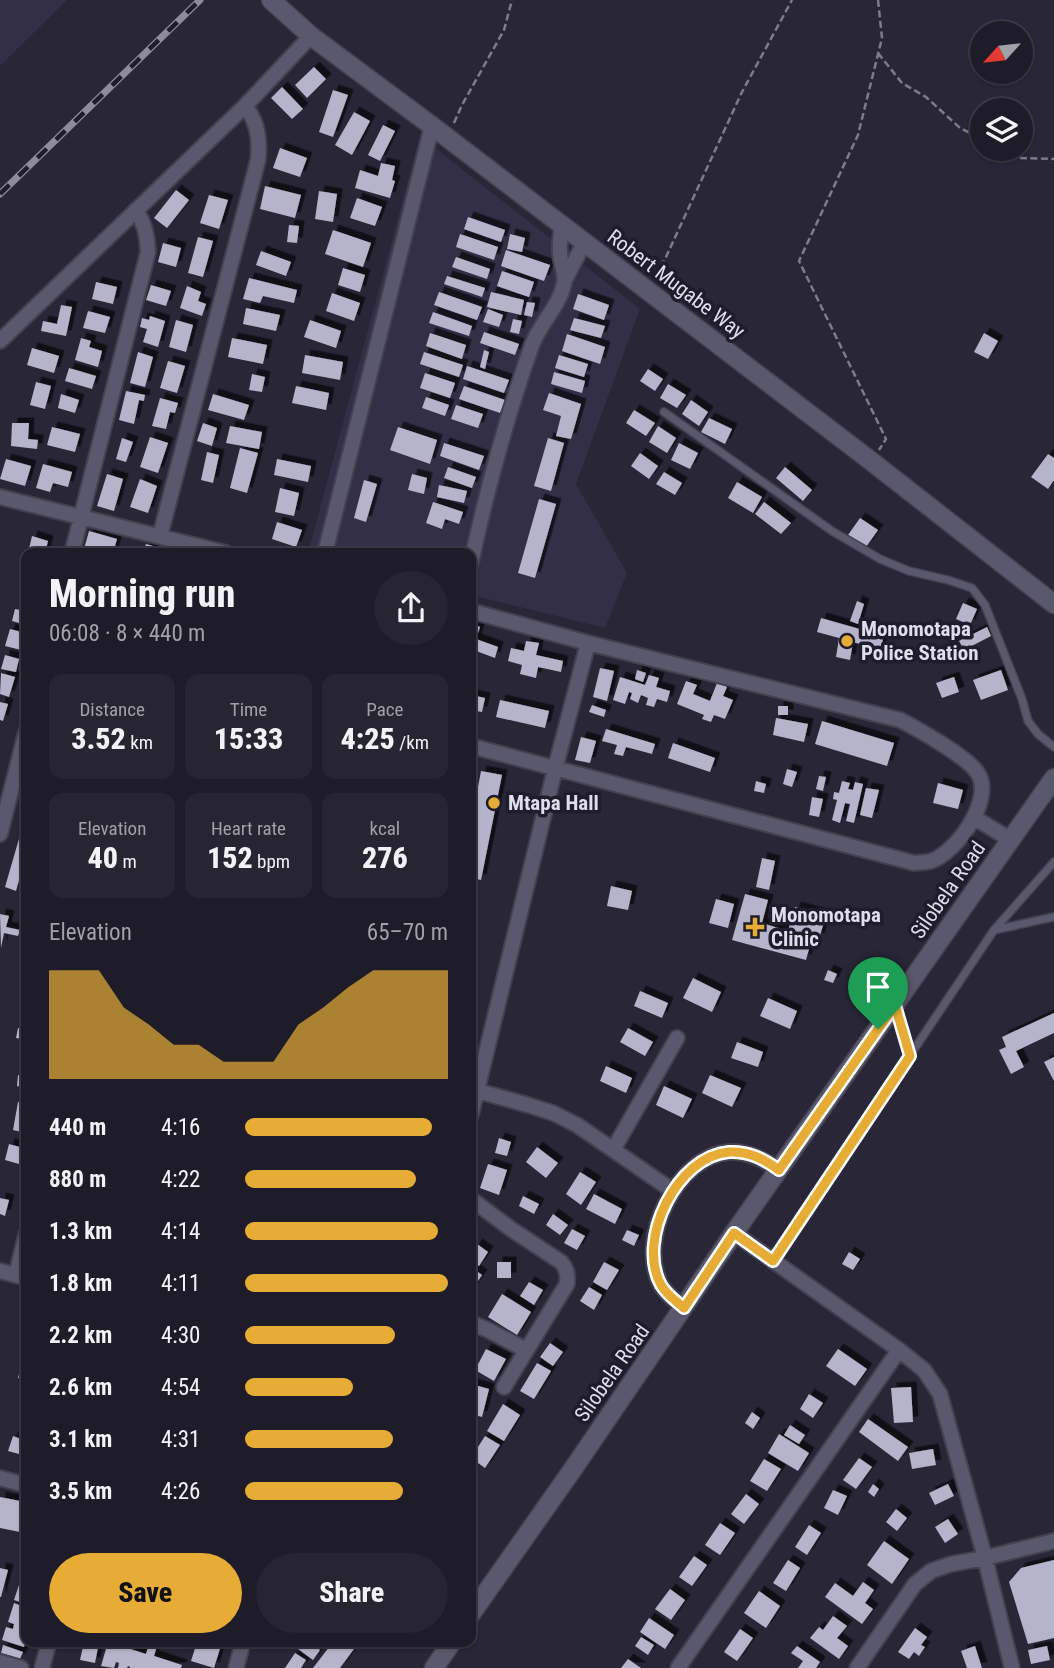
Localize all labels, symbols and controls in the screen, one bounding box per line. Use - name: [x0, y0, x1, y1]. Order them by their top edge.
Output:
- north arrow: [970, 21, 1032, 84]
- map controls: [970, 21, 1033, 161]
- button: layers: [970, 98, 1033, 161]
- street label: Robert Mugabe Way: [603, 225, 750, 344]
- button: share: [374, 571, 448, 645]
- text: Morning run: [49, 572, 235, 616]
- place label: Monomotapa Police Station: [861, 617, 979, 665]
- text: 06:08 · 8 × 440 m: [49, 620, 205, 647]
- marker: Monomotapa Police Station: [839, 633, 855, 649]
- text: Distance: [79, 698, 145, 721]
- text: Time: [230, 698, 267, 721]
- text: Pace: [366, 698, 403, 721]
- text: 3.52: [71, 721, 126, 756]
- text: 15:33: [214, 721, 283, 756]
- text: 4:25: [341, 721, 395, 756]
- text: km: [126, 731, 153, 754]
- text: /km: [395, 731, 429, 754]
- place label: Mtapa Hall: [508, 791, 599, 815]
- marker: Mtapa Hall: [486, 795, 502, 811]
- text: Elevation: [78, 817, 146, 840]
- text: Heart rate: [211, 817, 286, 840]
- text: kcal: [370, 817, 400, 840]
- street label: Silobela Road: [906, 837, 990, 943]
- text: 40: [88, 840, 118, 875]
- text: 152: [207, 840, 253, 875]
- text: 276: [362, 840, 408, 875]
- text: m: [118, 850, 137, 873]
- text: bpm: [253, 850, 290, 873]
- place label: Monomotapa Clinic: [771, 903, 881, 951]
- marker: Monomotapa Clinic: [745, 917, 765, 937]
- text: Elevation: [49, 919, 132, 946]
- text: 65–70 m: [367, 919, 448, 946]
- pin: [848, 957, 908, 1029]
- icon: arrive: [859, 968, 897, 1006]
- text: 440 m: [49, 1114, 106, 1141]
- text: 4:16: [161, 1114, 200, 1141]
- text: 880 m: [49, 1166, 106, 1193]
- text: 4:22: [161, 1166, 200, 1193]
- text: 1.3 km: [49, 1218, 112, 1245]
- text: 4:14: [161, 1218, 200, 1245]
- text: 1.8 km: [49, 1270, 112, 1297]
- text: 4:11: [161, 1270, 200, 1297]
- street label: Silobela Road: [570, 1320, 654, 1426]
- text: 2.2 km: [49, 1322, 112, 1349]
- text: 4:30: [161, 1322, 200, 1349]
- text: 2.6 km: [49, 1374, 112, 1401]
- text: 4:54: [161, 1374, 200, 1401]
- text: 3.1 km: [49, 1426, 112, 1453]
- text: 4:31: [161, 1426, 200, 1453]
- text: 3.5 km: [49, 1478, 112, 1505]
- text: 4:26: [161, 1478, 200, 1505]
- button: Save: [49, 1553, 242, 1633]
- button: Share: [256, 1553, 448, 1633]

